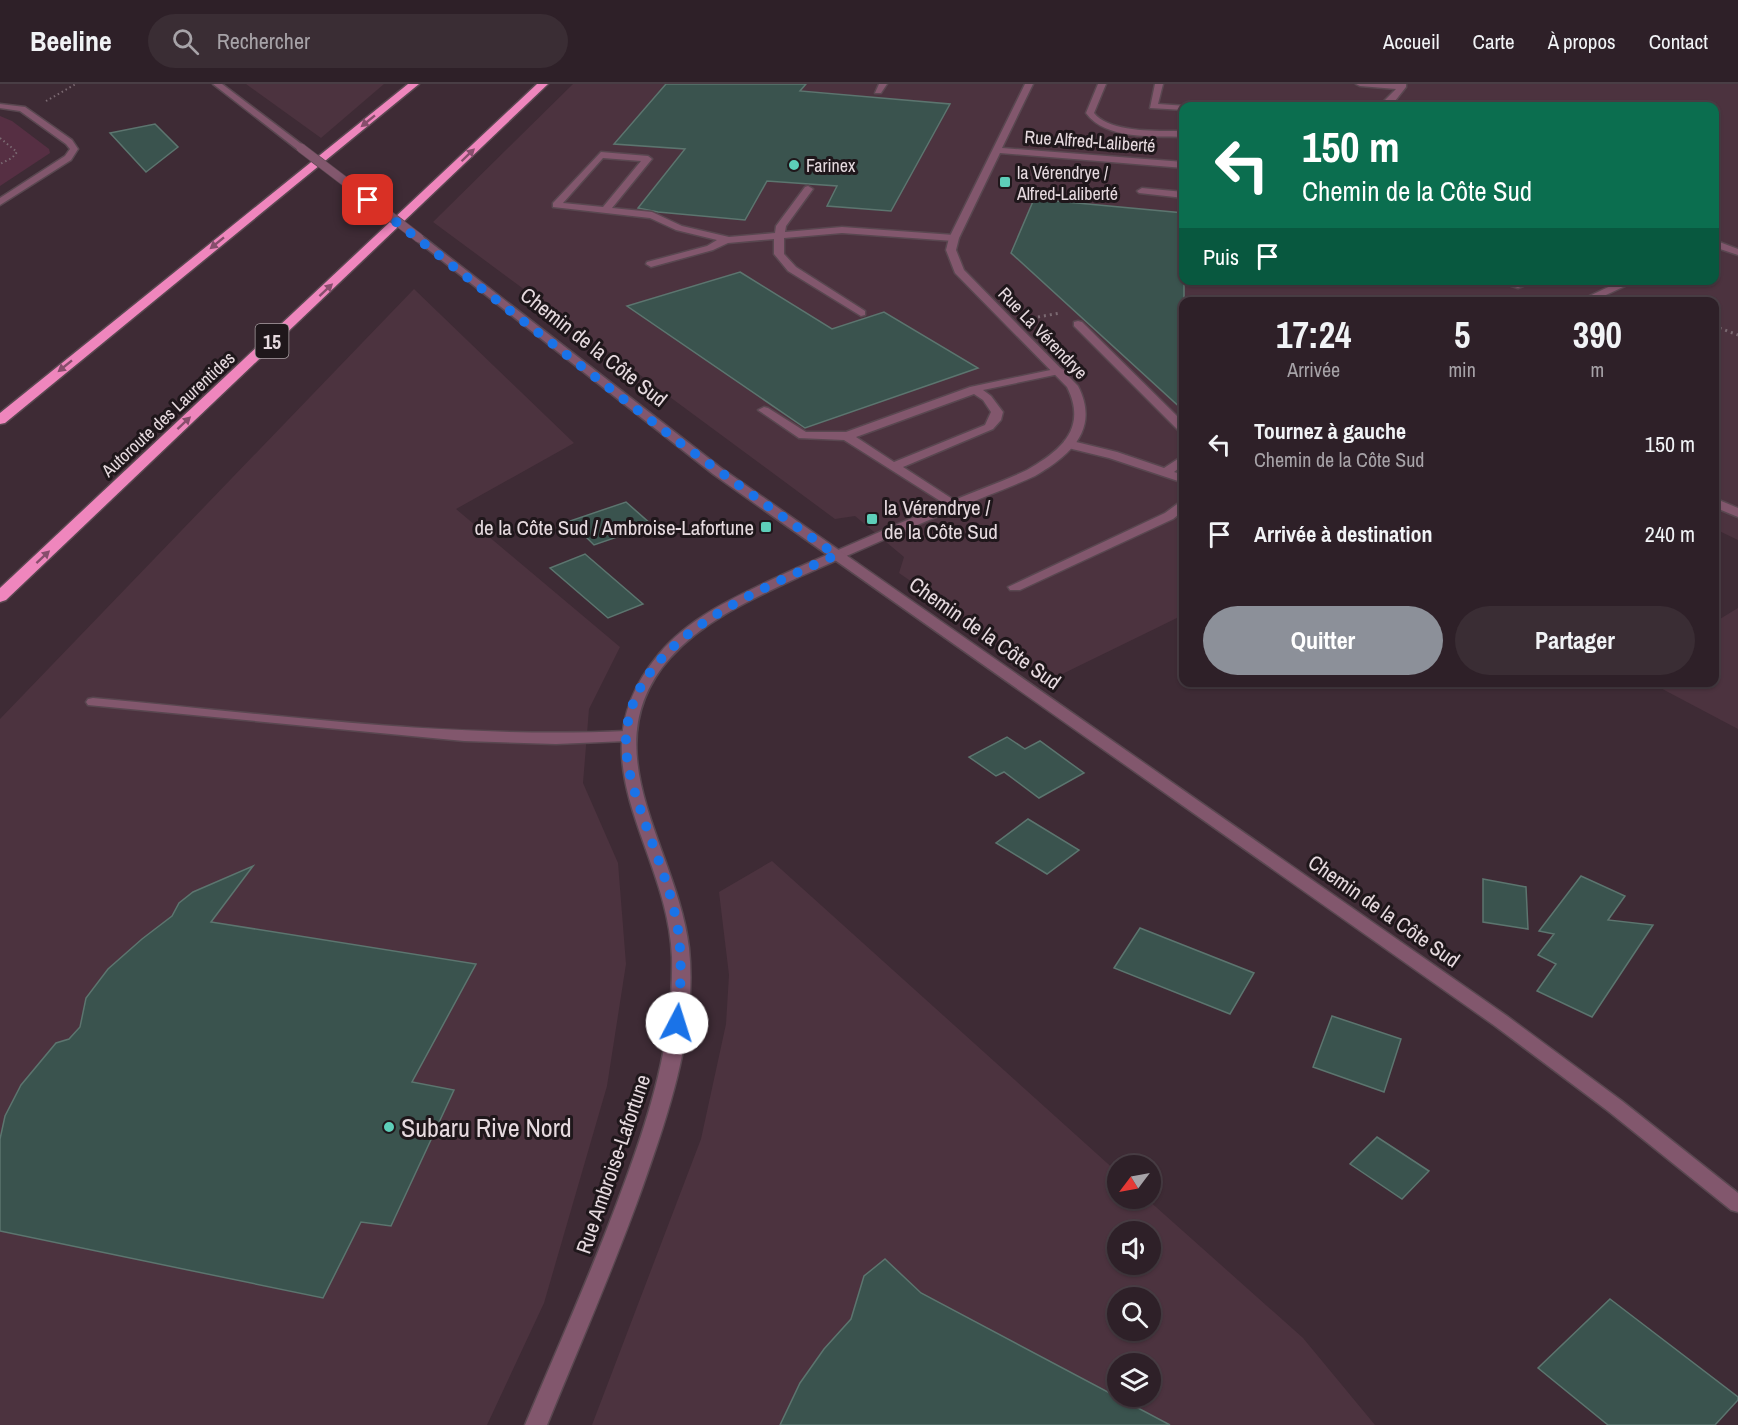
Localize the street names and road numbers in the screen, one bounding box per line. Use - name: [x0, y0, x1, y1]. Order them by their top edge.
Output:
- street label: Rue Alfred-Laliberté: [1024, 124, 1156, 158]
- street label: Chemin de la Côte Sud: [515, 280, 673, 414]
- street label: Rue La Vérendrye: [993, 282, 1093, 384]
- road number: 15: [256, 324, 288, 358]
- street label: Autoroute des Laurentides: [95, 346, 240, 483]
- street label: Chemin de la Côte Sud: [903, 570, 1067, 696]
- street label: Chemin de la Côte Sud: [1302, 848, 1466, 974]
- street label: Rue Ambroise-Lafortune: [569, 1071, 657, 1257]

